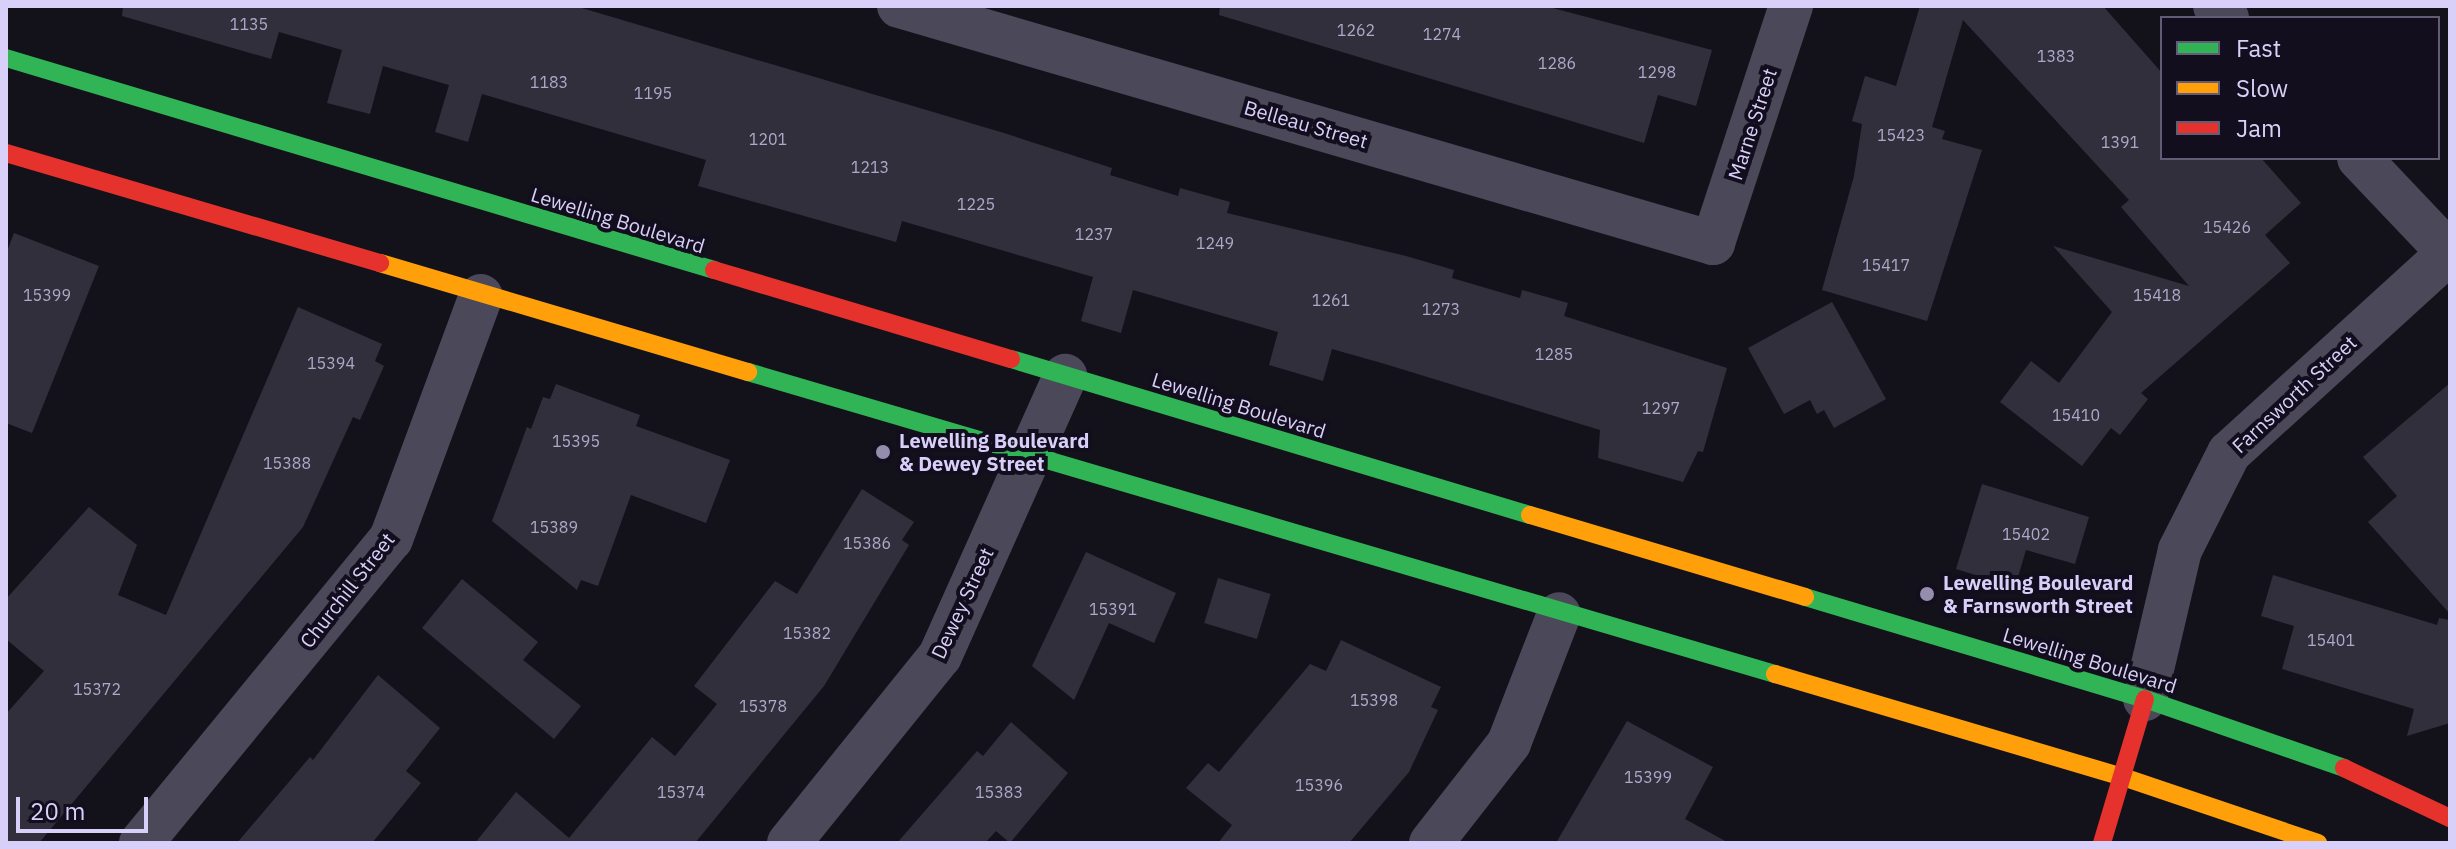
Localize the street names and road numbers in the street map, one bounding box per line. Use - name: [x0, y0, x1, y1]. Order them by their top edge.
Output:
- street label: Marne Street: [1723, 65, 1781, 183]
- street label: Belleau Street: [1241, 95, 1371, 153]
- street label: Lewelling Boulevard: [528, 182, 708, 258]
- street label: Farnsworth Street: [2227, 330, 2361, 458]
- street label: Lewelling Boulevard: [1149, 367, 1329, 443]
- street label: Churchill Street: [295, 528, 399, 652]
- street label: Dewey Street: [926, 544, 998, 662]
- street label: Lewelling Boulevard: [2000, 622, 2180, 698]

